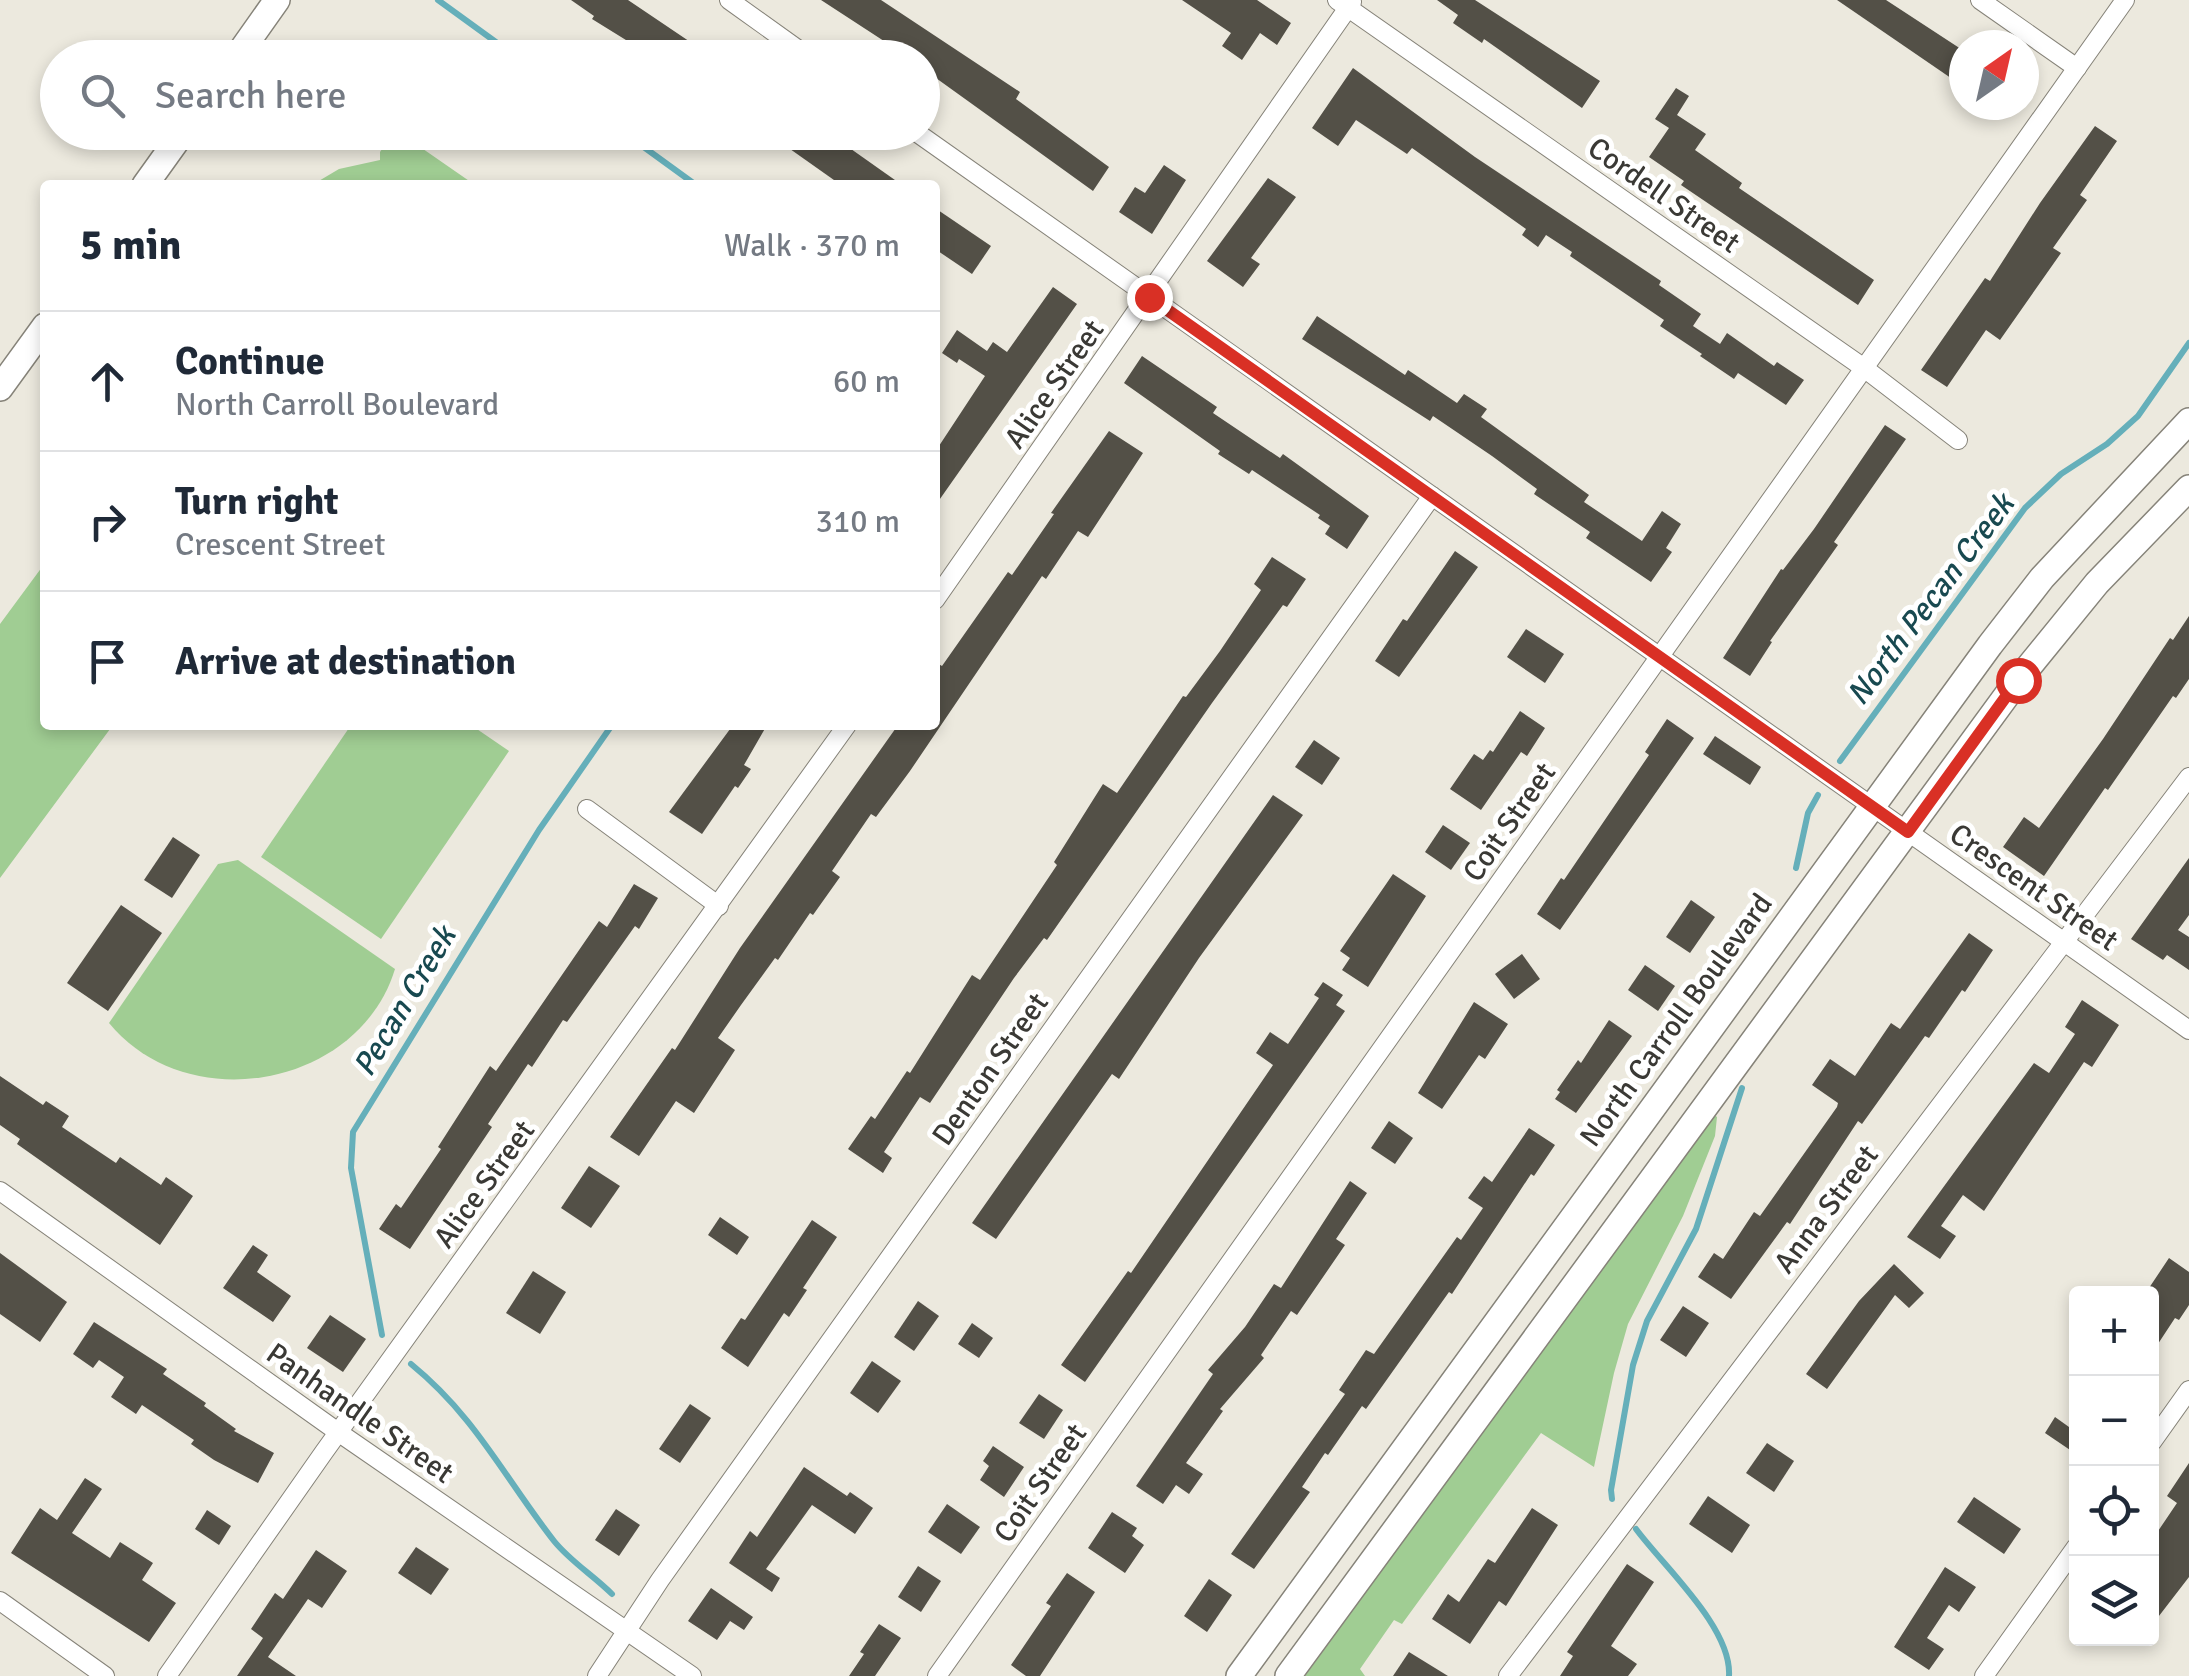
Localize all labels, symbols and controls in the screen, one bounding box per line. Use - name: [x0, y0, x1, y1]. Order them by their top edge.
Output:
- north arrow: [1949, 30, 2039, 120]
- search box: [40, 40, 940, 150]
- icon: search: [75, 68, 130, 123]
- text: Search here: [155, 72, 347, 119]
- street label: Cordell Street: [1581, 129, 1747, 261]
- text: 5 min: [80, 220, 181, 271]
- text: Walk · 370 m: [724, 226, 900, 265]
- route end: [1127, 275, 1173, 321]
- street label: Alice Street: [997, 313, 1112, 456]
- text: Continue: [175, 338, 325, 385]
- icon: ahead: [80, 354, 135, 409]
- text: 60 m: [833, 362, 900, 401]
- text: North Carroll Boulevard: [175, 385, 499, 424]
- text: Turn right: [175, 478, 339, 525]
- water label: North Pecan Creek: [1838, 484, 2024, 713]
- icon: right: [80, 494, 135, 549]
- text: 310 m: [816, 502, 900, 541]
- text: Crescent Street: [175, 525, 386, 564]
- icon: arrive: [80, 634, 135, 689]
- text: Arrive at destination: [175, 638, 516, 685]
- route start: [1996, 658, 2042, 704]
- street label: Coit Street: [1455, 756, 1564, 889]
- street label: Crescent Street: [1942, 816, 2125, 959]
- street label: North Carroll Boulevard: [1572, 886, 1781, 1154]
- water label: Pecan Creek: [345, 917, 466, 1083]
- street label: Denton Street: [924, 986, 1057, 1153]
- street label: Alice Street: [426, 1113, 543, 1255]
- street label: Anna Street: [1766, 1138, 1887, 1281]
- map controls: [2069, 1286, 2159, 1646]
- button: +: [2069, 1286, 2159, 1376]
- street label: Panhandle Street: [259, 1335, 460, 1492]
- button: −: [2069, 1376, 2159, 1466]
- street label: Coit Street: [986, 1417, 1095, 1550]
- button: locate: [2069, 1466, 2159, 1556]
- button: layers: [2069, 1556, 2159, 1646]

